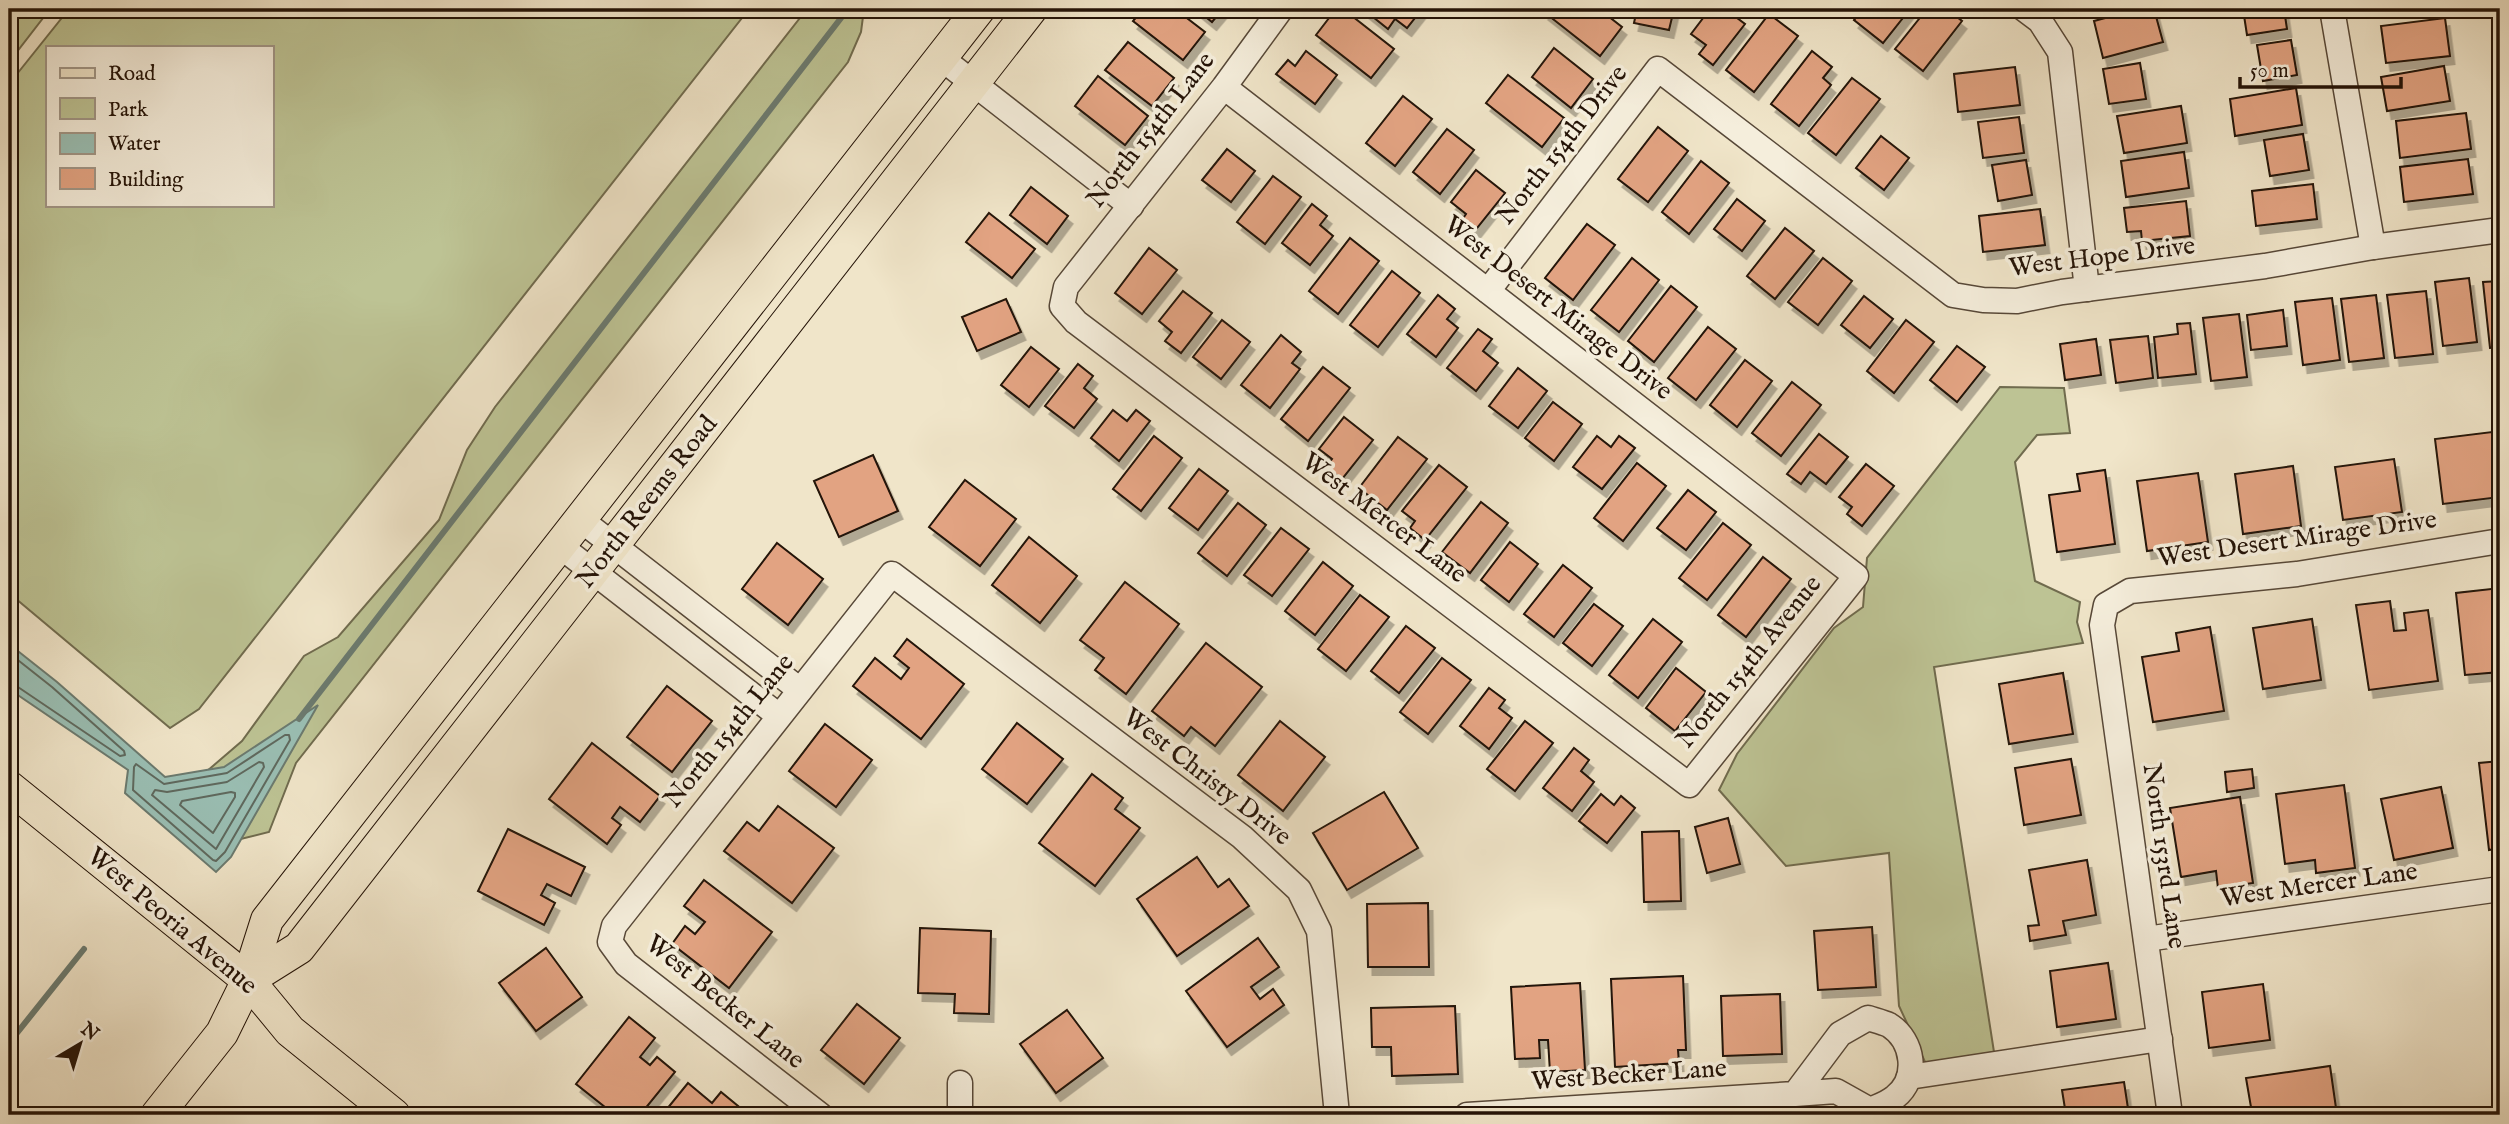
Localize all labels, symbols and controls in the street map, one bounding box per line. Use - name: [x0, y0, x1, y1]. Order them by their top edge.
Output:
- street label: North 154th Lane: [1080, 45, 1222, 215]
- legend: [46, 46, 273, 206]
- scale bar: [2240, 46, 2400, 90]
- street label: North 154th Drive: [1489, 58, 1635, 232]
- text: 50 m: [2250, 58, 2289, 85]
- text: Road: [108, 61, 156, 88]
- text: Park: [108, 97, 149, 124]
- text: Water: [108, 131, 161, 158]
- text: Building: [108, 167, 184, 194]
- street label: West Desert Mirage Drive: [1437, 208, 1679, 408]
- street label: West Hope Drive: [2007, 229, 2197, 285]
- street label: North Reems Road: [569, 409, 725, 595]
- street label: West Mercer Lane: [1295, 445, 1473, 591]
- street label: West Desert Mirage Drive: [2155, 503, 2439, 575]
- street label: North 154th Avenue: [1669, 569, 1829, 755]
- street label: North 154th Lane: [657, 647, 801, 815]
- street label: West Christy Drive: [1116, 701, 1298, 853]
- street label: North 153rd Lane: [2135, 761, 2193, 951]
- street label: West Peoria Avenue: [80, 840, 264, 1002]
- street label: West Mercer Lane: [2218, 855, 2420, 915]
- street label: West Becker Lane: [639, 928, 812, 1076]
- north arrow: [46, 1009, 116, 1078]
- text: N: [75, 1017, 104, 1047]
- street label: West Becker Lane: [1530, 1052, 1728, 1098]

